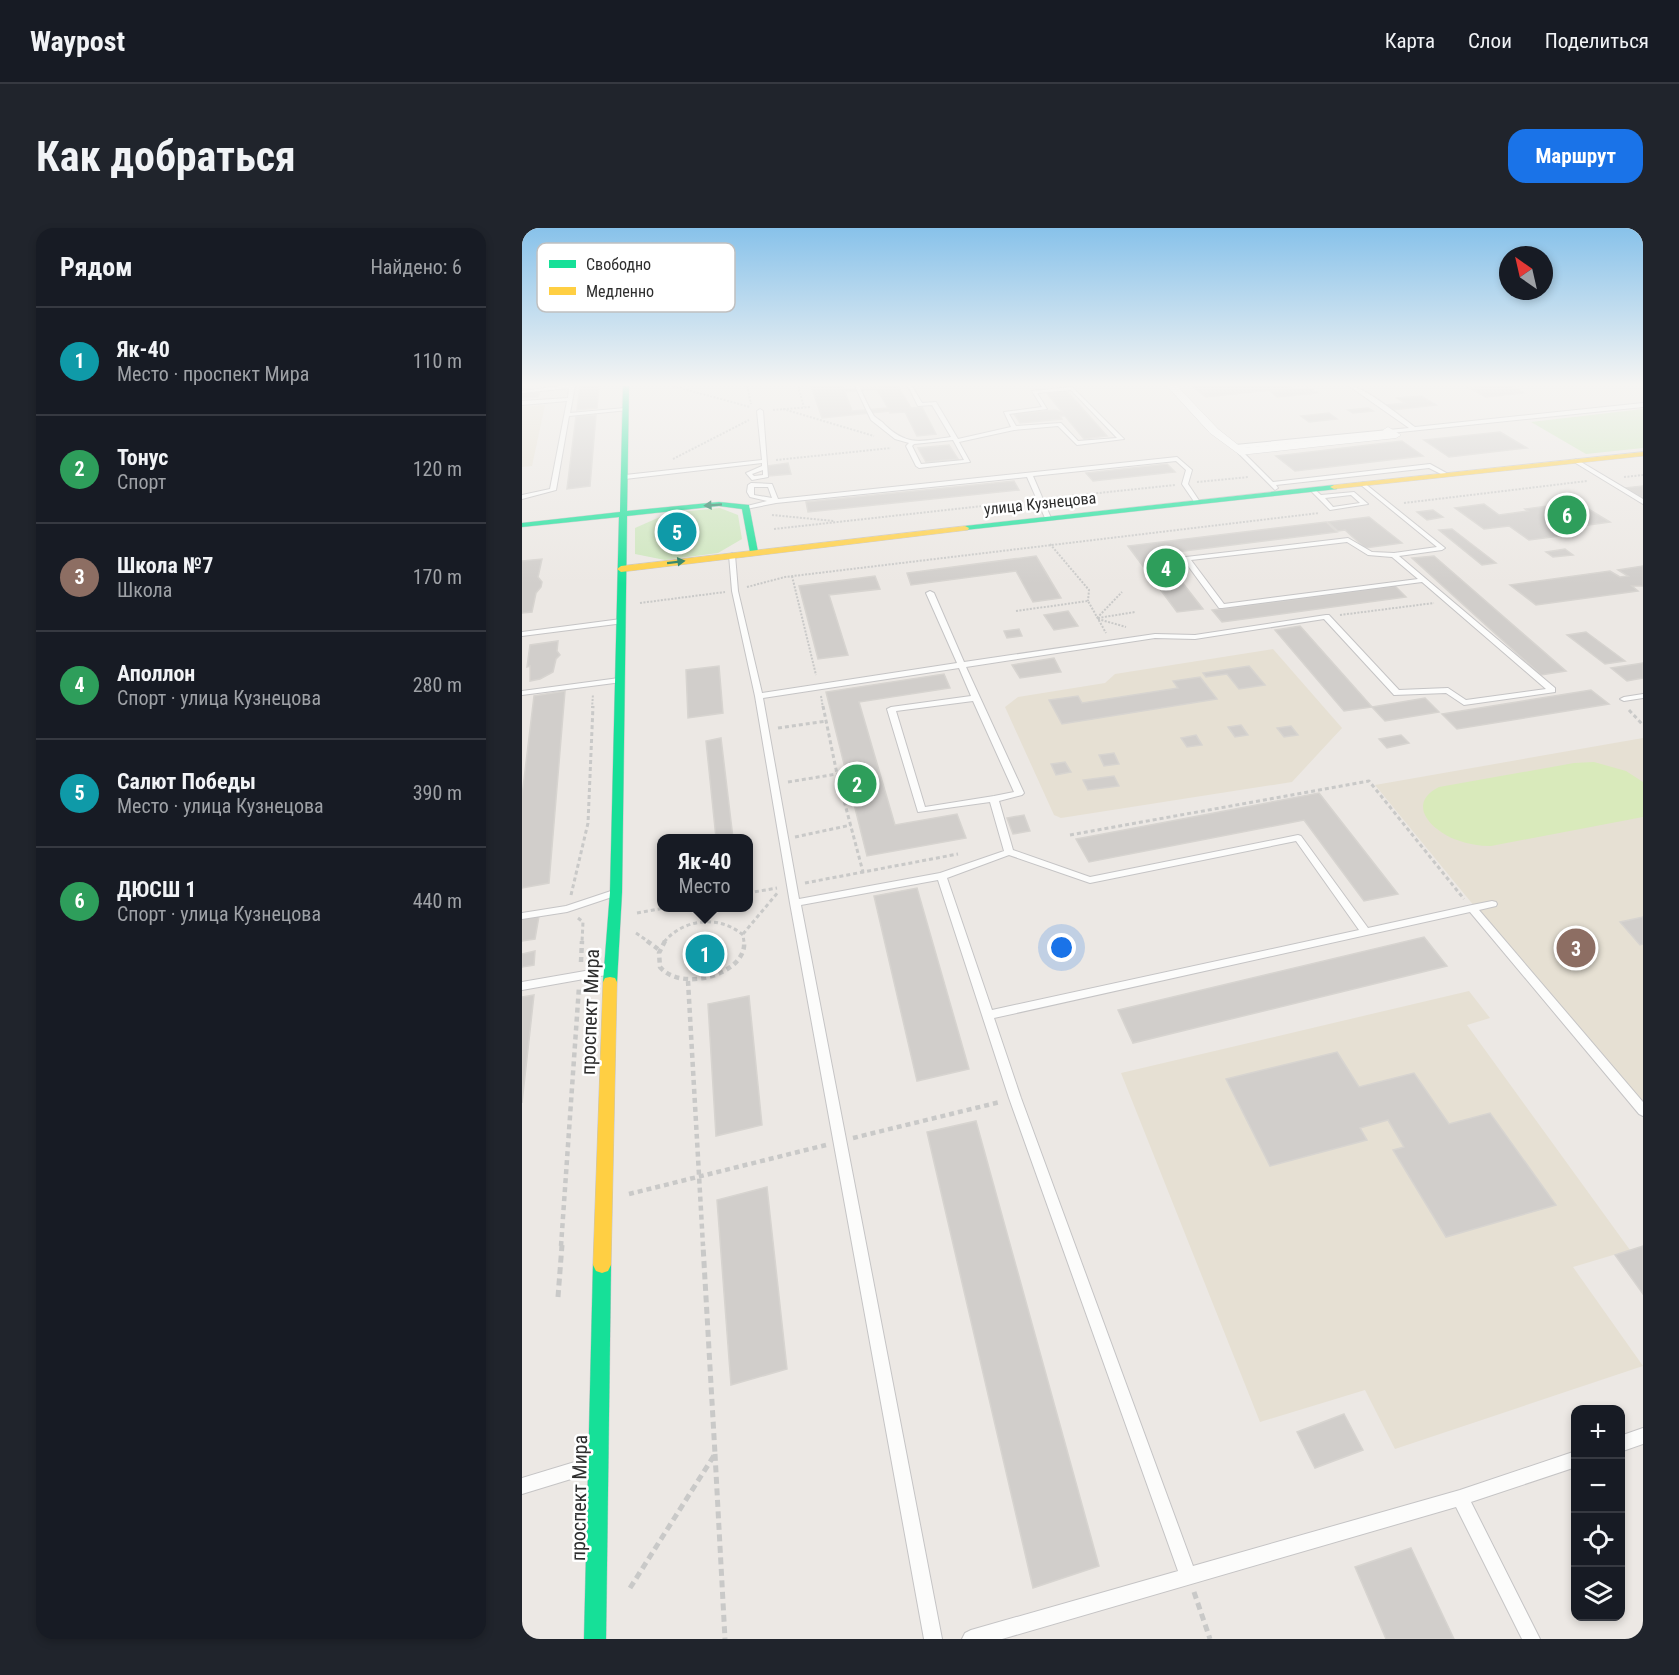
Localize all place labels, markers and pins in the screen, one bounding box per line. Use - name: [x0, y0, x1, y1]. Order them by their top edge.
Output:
- pin: 6: [1548, 492, 1586, 538]
- pin: 5: [658, 510, 696, 554]
- pin: 4: [1146, 546, 1186, 590]
- pin: 2: [838, 762, 876, 806]
- pin: 3: [1556, 926, 1596, 970]
- pin: 1: [686, 932, 724, 976]

